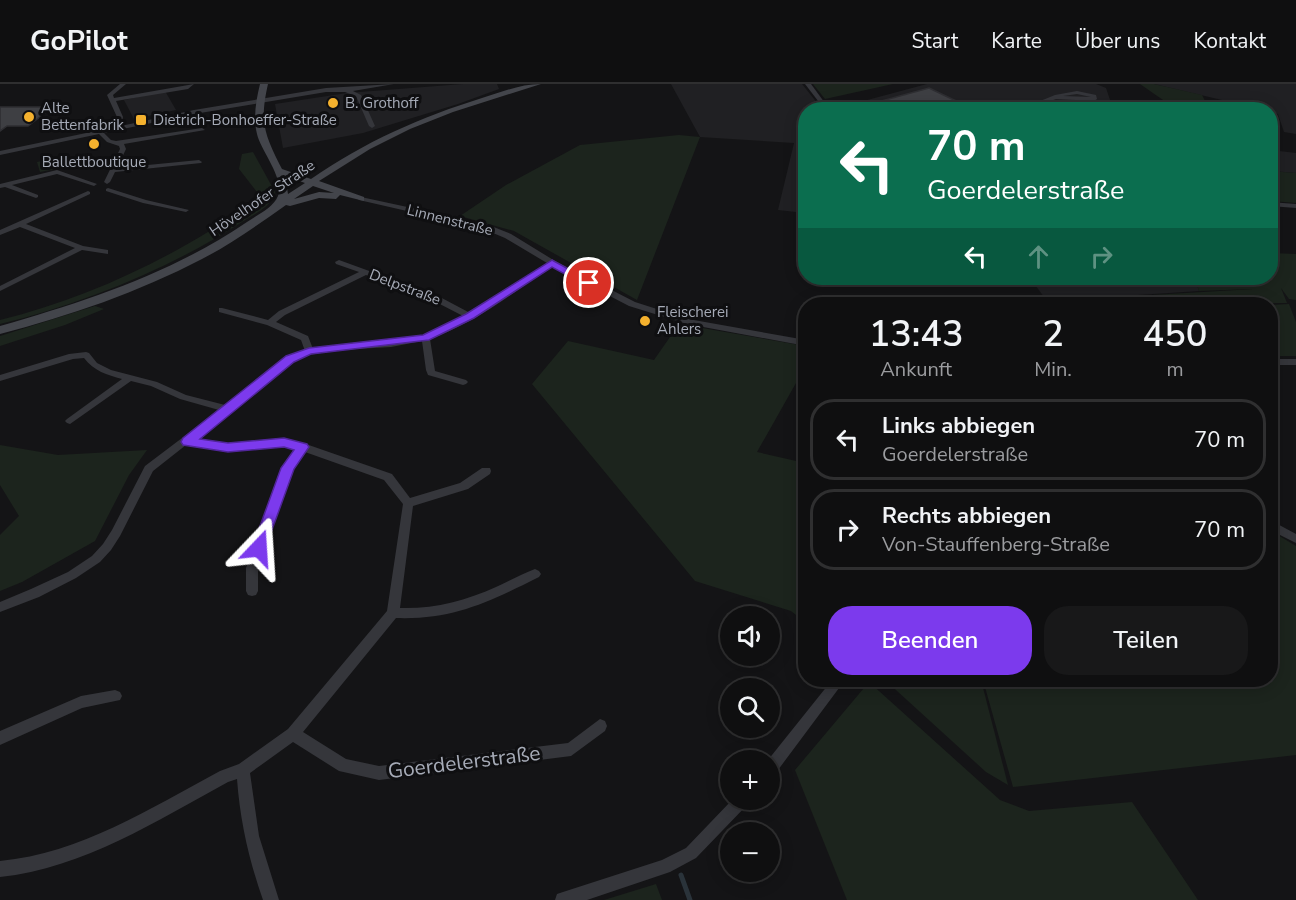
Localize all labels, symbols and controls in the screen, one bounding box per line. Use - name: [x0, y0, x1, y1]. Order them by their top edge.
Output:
- text: GoPilot: [30, 22, 128, 60]
- text: Start: [911, 27, 958, 55]
- text: Karte: [991, 27, 1042, 55]
- text: Über uns: [1075, 27, 1160, 55]
- text: Kontakt: [1193, 27, 1266, 55]
- place label: B. Grothoff: [345, 93, 419, 113]
- marker: B. Grothoff: [326, 96, 340, 110]
- place label: Alte Bettenfabrik: [41, 98, 124, 135]
- marker: Alte Bettenfabrik: [22, 110, 36, 124]
- place label: Dietrich-Bonhoeffer-Straße: [153, 110, 337, 130]
- marker: Dietrich-Bonhoeffer-Straße: [134, 113, 148, 127]
- text: 70 m: [927, 118, 1026, 175]
- icon: left: [828, 126, 906, 204]
- marker: Ballettboutique: [87, 137, 101, 151]
- place label: Ballettboutique: [42, 152, 146, 172]
- street label: Hövelhofer Straße: [205, 155, 319, 241]
- text: Goerdelerstraße: [927, 172, 1124, 209]
- street label: Linnenstraße: [405, 200, 495, 240]
- icon: left: [959, 240, 992, 273]
- icon: ahead: [1022, 240, 1055, 273]
- icon: right: [1085, 240, 1118, 273]
- pin: [563, 257, 614, 308]
- street label: Delpstraße: [366, 264, 444, 310]
- icon: arrive: [572, 266, 605, 299]
- place label: Fleischerei Ahlers: [657, 302, 728, 339]
- text: 13:43: [869, 310, 964, 359]
- text: 2: [1042, 310, 1064, 359]
- text: 450: [1143, 310, 1207, 359]
- marker: Fleischerei Ahlers: [638, 314, 652, 328]
- text: Ankunft: [880, 356, 952, 383]
- text: Min.: [1034, 356, 1072, 383]
- text: m: [1166, 356, 1184, 383]
- text: Links abbiegen: [882, 411, 1035, 441]
- icon: left: [831, 423, 864, 456]
- text: 70 m: [1194, 425, 1245, 455]
- text: Goerdelerstraße: [882, 441, 1028, 468]
- text: Rechts abbiegen: [882, 501, 1051, 531]
- icon: right: [831, 513, 864, 546]
- text: 70 m: [1194, 515, 1245, 545]
- position arrow: [227, 516, 291, 580]
- text: Von-Stauffenberg-Straße: [882, 531, 1110, 558]
- map controls: [720, 606, 780, 882]
- button: sound: [720, 606, 780, 666]
- button: Beenden: [828, 606, 1032, 675]
- button: Teilen: [1044, 606, 1248, 675]
- button: search: [720, 678, 780, 738]
- street label: Goerdelerstraße: [386, 739, 542, 785]
- button: +: [720, 750, 780, 810]
- button: −: [720, 822, 780, 882]

